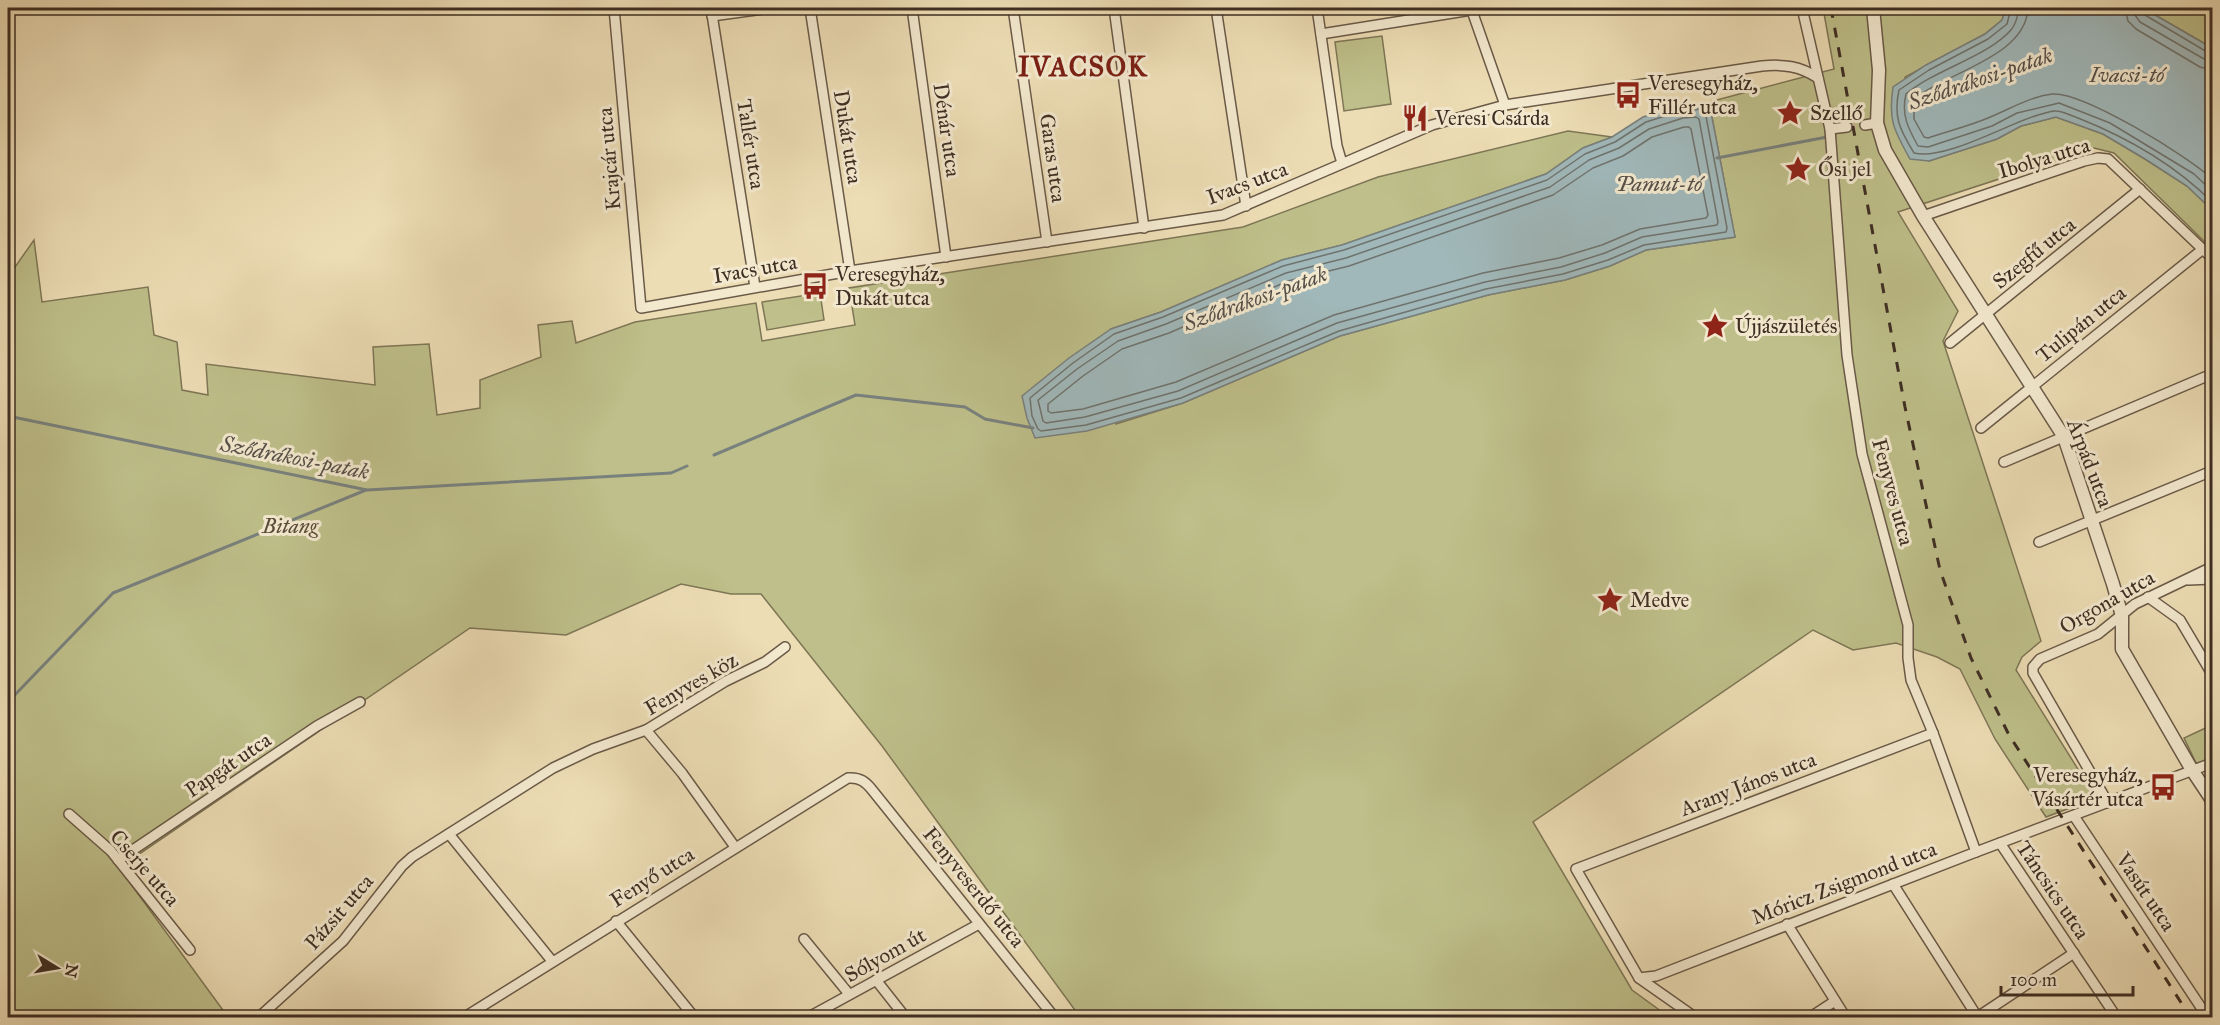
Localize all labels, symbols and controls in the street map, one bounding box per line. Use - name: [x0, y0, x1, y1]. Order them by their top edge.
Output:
- water label: Sződrákosi-patak: [1904, 41, 2056, 116]
- district label: IVACSOK: [1018, 50, 1148, 83]
- water label: Ivacsi-tó: [2089, 61, 2168, 88]
- place label: Veresegyház, Fillér utca: [1647, 70, 1758, 120]
- bus stop icon: Veresegyház, Fillér utca: [1613, 80, 1643, 110]
- street label: Dénár utca: [928, 82, 966, 179]
- street label: Dukát utca: [828, 88, 868, 186]
- street label: Tallér utca: [731, 97, 771, 191]
- place icon: Szellő: [1775, 98, 1805, 128]
- place label: Szellő: [1810, 100, 1863, 126]
- restaurant icon: Veresi Csárda: [1400, 103, 1430, 133]
- place label: Veresi Csárda: [1434, 105, 1549, 131]
- street label: Krajcár utca: [592, 106, 626, 212]
- street label: Garas utca: [1034, 112, 1072, 204]
- street label: Ibolya utca: [1995, 132, 2093, 184]
- place icon: Ősi jel: [1783, 154, 1813, 184]
- place label: Ősi jel: [1818, 155, 1872, 182]
- street label: Ivacs utca: [1203, 156, 1291, 210]
- water label: Pamut-tó: [1616, 170, 1706, 197]
- street label: Szegfű utca: [1987, 212, 2081, 294]
- street label: Ivacs utca: [711, 249, 799, 289]
- water label: Sződrákosi-patak: [1179, 260, 1331, 337]
- place label: Veresegyház, Dukát utca: [834, 261, 945, 311]
- bus stop icon: Veresegyház, Dukát utca: [800, 271, 830, 301]
- street label: Tulipán utca: [2031, 280, 2131, 368]
- place icon: Újjászületés: [1700, 311, 1730, 341]
- place label: Újjászületés: [1735, 312, 1837, 339]
- street label: Árpád utca: [2061, 414, 2119, 511]
- water label: Sződrákosi-patak: [217, 430, 372, 485]
- street label: Fenyves utca: [1866, 436, 1920, 549]
- park label: Bitang: [261, 513, 319, 539]
- street label: Orgona utca: [2055, 564, 2159, 640]
- place icon: Medve: [1595, 585, 1625, 615]
- place label: Medve: [1630, 587, 1689, 613]
- street label: Fenyves köz: [640, 647, 743, 721]
- street label: Papgát utca: [180, 727, 276, 803]
- street label: Arany János utca: [1675, 746, 1820, 822]
- place label: Veresegyház, Vásártér utca: [2031, 762, 2143, 812]
- bus stop icon: Veresegyház, Vásártér utca: [2148, 772, 2178, 802]
- street label: Fenyveserdő utca: [917, 821, 1031, 953]
- street label: Cserje utca: [105, 824, 186, 912]
- street label: Móricz Zsigmond utca: [1748, 836, 1940, 930]
- street label: Táncsics utca: [2011, 836, 2095, 944]
- street label: Fenyő utca: [605, 841, 699, 913]
- street label: Vasút utca: [2110, 847, 2182, 936]
- street label: Pázsit utca: [299, 869, 379, 955]
- street label: Sólyom út: [840, 922, 931, 988]
- north arrow: [27, 938, 87, 998]
- scale bar: [2001, 959, 2133, 997]
- text: N: [61, 962, 82, 980]
- text: 100 m: [2010, 969, 2057, 991]

